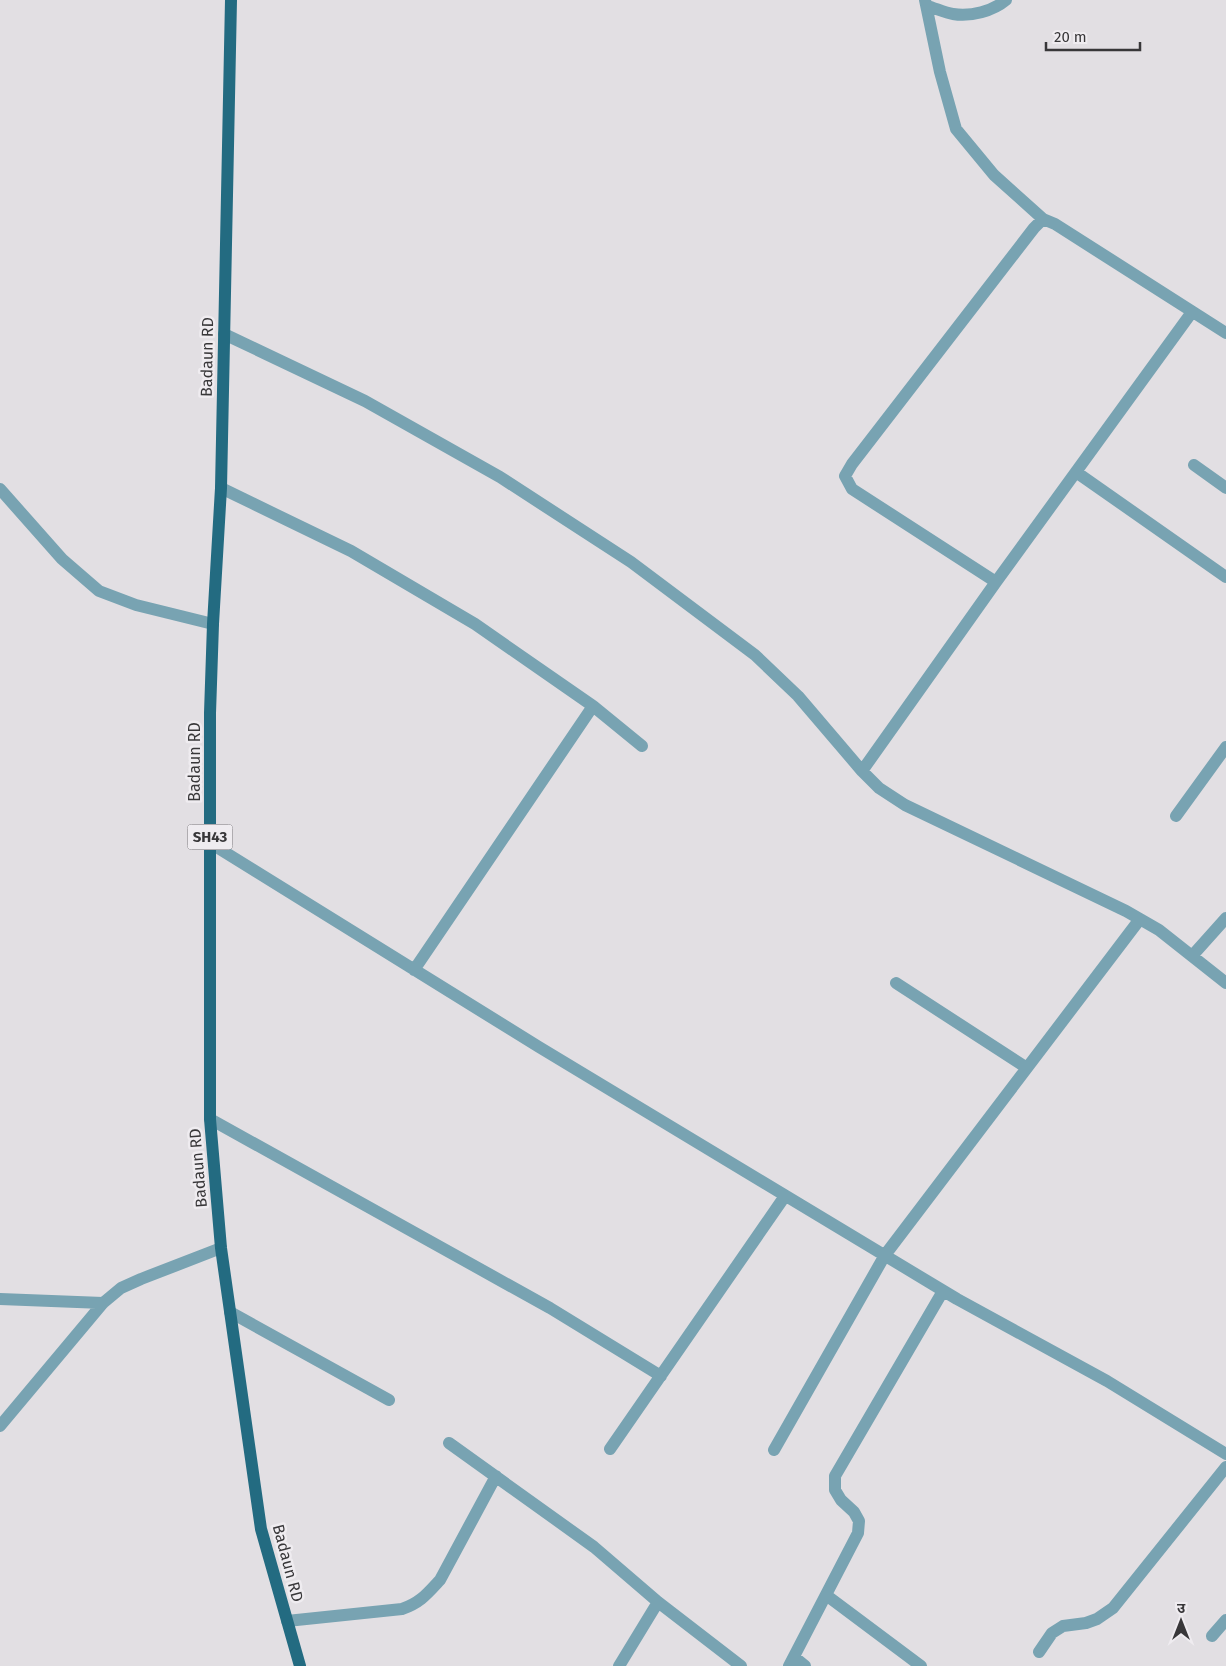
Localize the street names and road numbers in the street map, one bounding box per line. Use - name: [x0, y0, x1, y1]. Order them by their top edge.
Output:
- street label: Badaun RD: [197, 317, 217, 397]
- street label: Badaun RD: [185, 722, 204, 802]
- road number: SH43: [188, 824, 232, 850]
- street label: Badaun RD: [185, 1128, 211, 1208]
- street label: Badaun RD: [269, 1522, 307, 1604]

